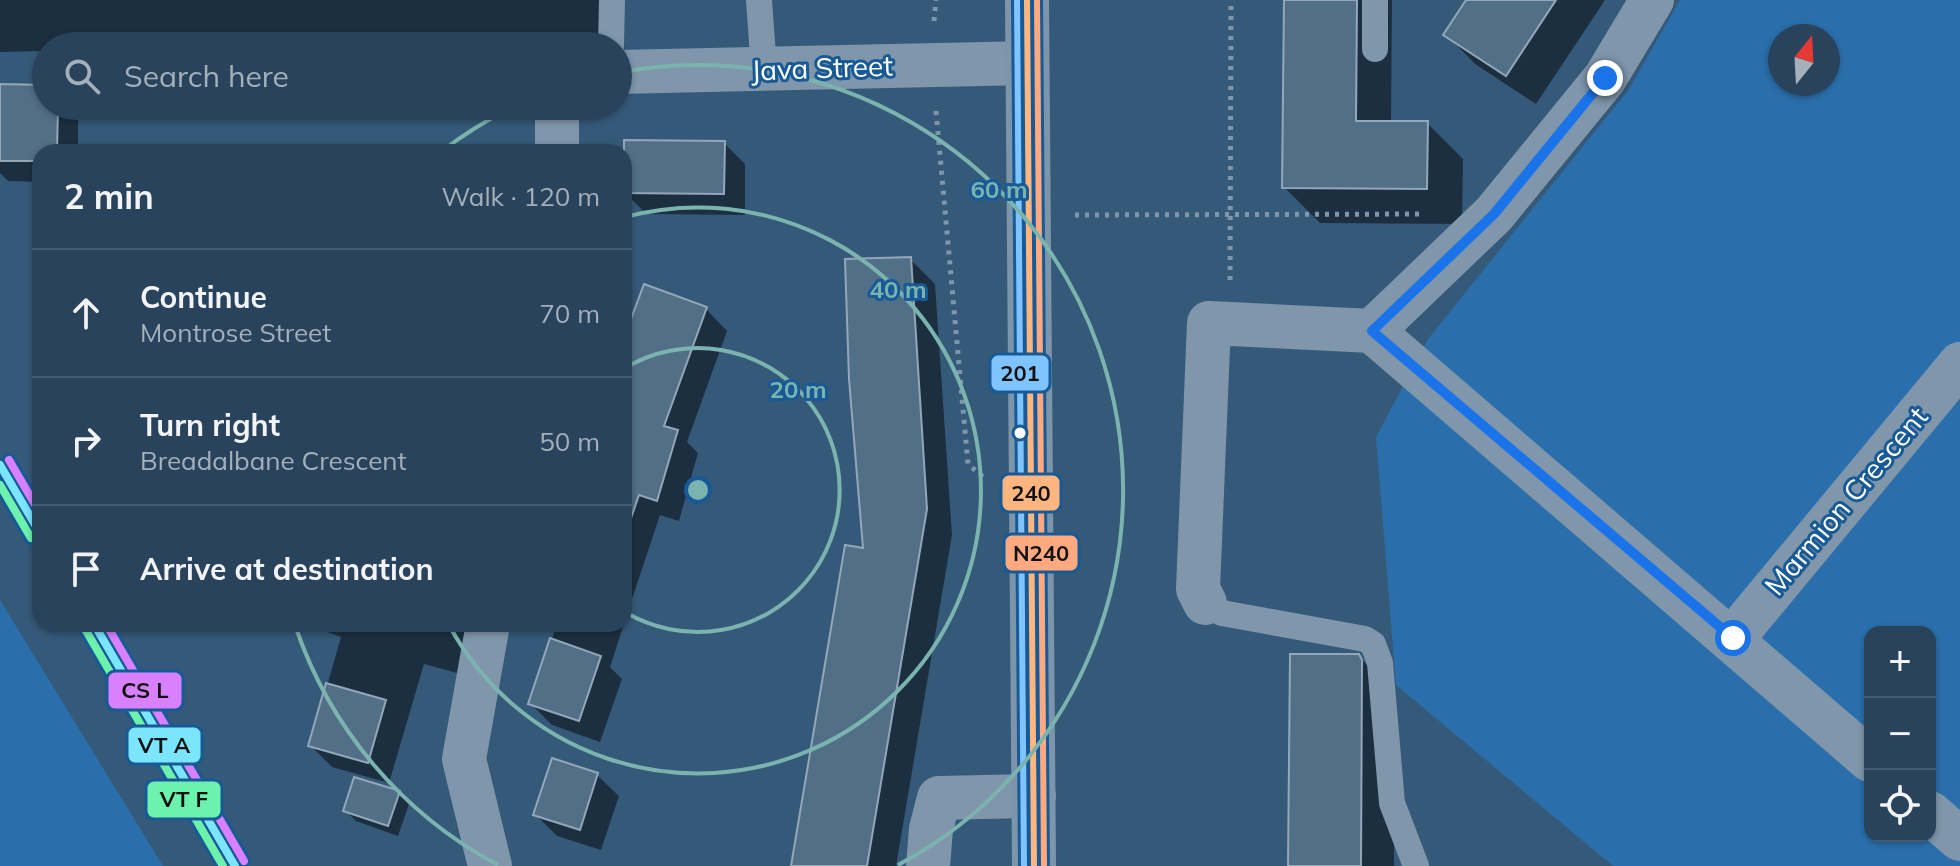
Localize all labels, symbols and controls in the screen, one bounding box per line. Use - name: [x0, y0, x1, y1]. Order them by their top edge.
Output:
- north arrow: [1768, 24, 1840, 96]
- search box: [32, 32, 632, 120]
- street label: Java Street: [750, 48, 894, 87]
- icon: search: [60, 54, 104, 98]
- text: Search here: [124, 57, 289, 95]
- route end: [1587, 60, 1623, 96]
- text: 60 m: [971, 174, 1027, 204]
- text: 2 min: [64, 175, 154, 218]
- text: Walk · 120 m: [441, 180, 600, 213]
- text: 40 m: [870, 274, 926, 304]
- text: Continue: [140, 278, 267, 316]
- icon: ahead: [64, 291, 108, 335]
- text: 70 m: [539, 297, 600, 330]
- text: Montrose Street: [140, 316, 331, 349]
- line badge: 201: [990, 354, 1050, 392]
- text: 201: [1000, 359, 1040, 387]
- text: 20 m: [770, 374, 826, 404]
- street label: Marmion Crescent: [1757, 399, 1935, 602]
- text: Turn right: [140, 406, 280, 444]
- icon: right: [64, 419, 108, 463]
- text: 50 m: [539, 425, 600, 458]
- unlabelled marker: [1012, 425, 1028, 441]
- text: Breadalbane Crescent: [140, 444, 407, 477]
- line badge: 240: [1001, 474, 1061, 512]
- centre of rings: [684, 476, 712, 504]
- text: 240: [1011, 479, 1051, 507]
- line badge: N240: [1004, 534, 1079, 572]
- text: N240: [1013, 539, 1069, 567]
- icon: arrive: [64, 547, 108, 591]
- text: Arrive at destination: [140, 550, 434, 588]
- route start: [1715, 620, 1751, 656]
- map controls: [1864, 626, 1936, 842]
- button: +: [1864, 626, 1936, 698]
- line badge: CS L: [107, 671, 183, 710]
- text: CS L: [121, 676, 169, 704]
- button: −: [1864, 698, 1936, 770]
- line badge: VT A: [127, 726, 202, 764]
- text: VT A: [137, 731, 191, 759]
- button: locate: [1864, 770, 1936, 842]
- line badge: VT F: [146, 780, 222, 819]
- text: VT F: [159, 785, 208, 813]

